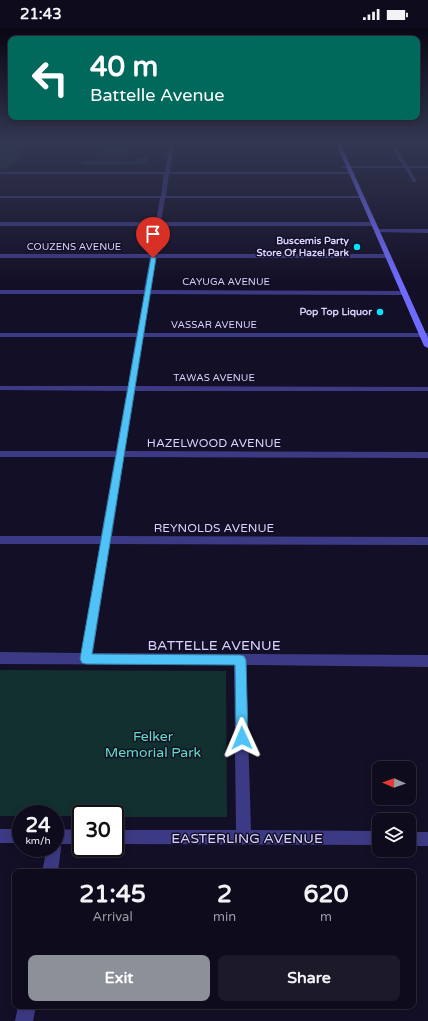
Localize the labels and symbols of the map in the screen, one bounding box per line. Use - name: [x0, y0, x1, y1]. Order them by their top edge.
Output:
- pin: [136, 217, 170, 258]
- place label: Buscemis Party Store Of Hazel Park: [256, 235, 350, 259]
- street label: COUZENS AVENUE: [27, 241, 121, 253]
- marker: Buscemis Party Store Of Hazel Park: [352, 242, 362, 252]
- street label: CAYUGA AVENUE: [182, 276, 270, 288]
- place label: Pop Top Liquor: [299, 306, 372, 318]
- marker: Pop Top Liquor: [375, 307, 385, 317]
- street label: VASSAR AVENUE: [171, 319, 257, 331]
- street label: TAWAS AVENUE: [173, 372, 255, 384]
- street label: HAZELWOOD AVENUE: [147, 436, 281, 450]
- street label: REYNOLDS AVENUE: [154, 521, 275, 535]
- street label: BATTELLE AVENUE: [147, 637, 281, 654]
- position arrow: [221, 717, 263, 759]
- park label: Felker Memorial Park: [105, 728, 202, 761]
- north arrow: [372, 761, 416, 805]
- speed limit sign: 30: [72, 805, 124, 857]
- street label: EASTERLING AVENUE: [171, 830, 323, 847]

